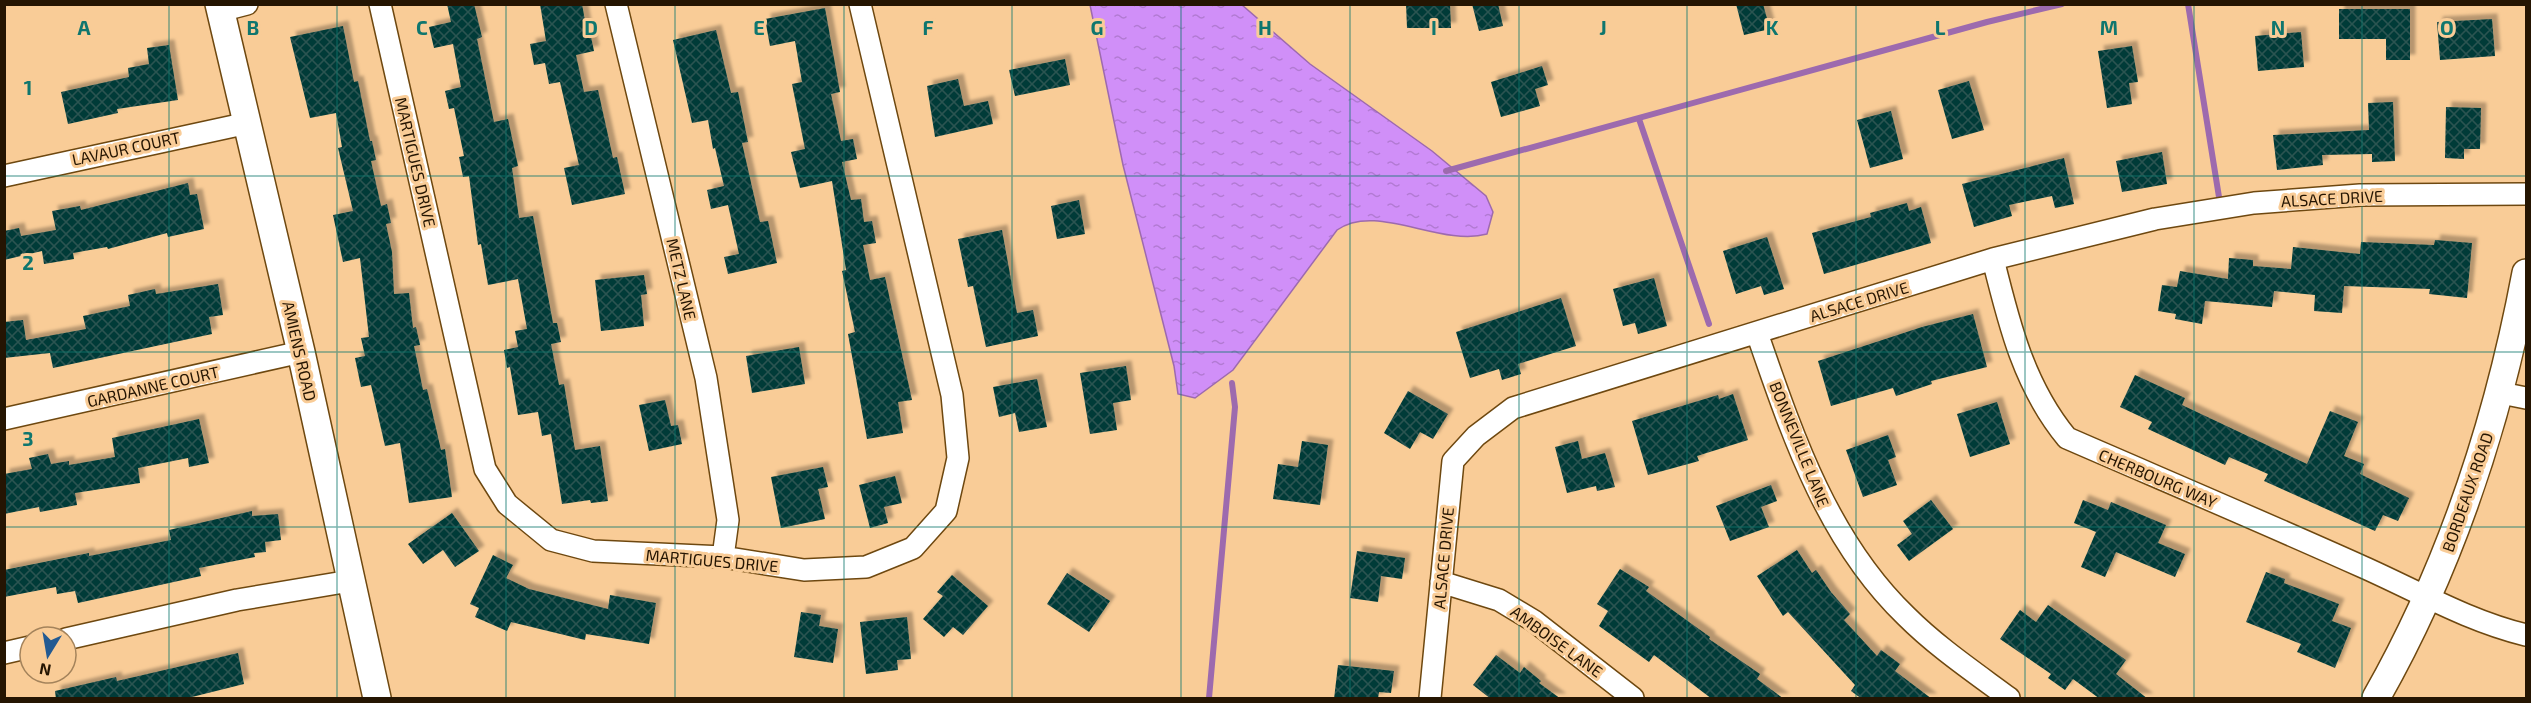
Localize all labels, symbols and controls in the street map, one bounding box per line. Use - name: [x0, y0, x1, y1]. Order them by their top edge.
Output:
- text: A: [77, 15, 91, 39]
- text: B: [247, 15, 259, 39]
- text: C: [416, 15, 428, 39]
- text: D: [584, 15, 598, 39]
- text: E: [753, 15, 765, 39]
- text: F: [922, 15, 934, 39]
- text: G: [1091, 15, 1103, 39]
- text: H: [1258, 15, 1272, 39]
- text: I: [1431, 15, 1437, 39]
- text: J: [1599, 15, 1607, 39]
- text: K: [1766, 15, 1779, 39]
- text: L: [1935, 15, 1946, 39]
- text: M: [2100, 15, 2118, 39]
- text: N: [2271, 15, 2285, 39]
- text: O: [2440, 15, 2454, 39]
- text: 1: [24, 75, 32, 99]
- street label: MARTIGUES DRIVE: [392, 95, 440, 229]
- street label: LAVAUR COURT: [70, 127, 182, 169]
- street label: ALSACE DRIVE: [2281, 186, 2384, 210]
- street label: METZ LANE: [663, 236, 701, 322]
- text: 2: [22, 250, 34, 274]
- street label: ALSACE DRIVE: [1807, 277, 1911, 325]
- street label: AMIENS ROAD: [279, 299, 321, 403]
- street label: GARDANNE COURT: [85, 362, 221, 410]
- street label: BONNEVILLE LANE: [1766, 379, 1834, 509]
- text: 3: [22, 426, 34, 450]
- street label: BORDEAUX ROAD: [2438, 430, 2496, 554]
- street label: CHERBOURG WAY: [2096, 445, 2220, 511]
- street label: ALSACE DRIVE: [1429, 506, 1457, 610]
- street label: MARTIGUES DRIVE: [645, 545, 779, 575]
- street label: AMBOISE LANE: [1507, 601, 1607, 681]
- north arrow: [18, 625, 78, 685]
- text: N: [38, 660, 53, 681]

